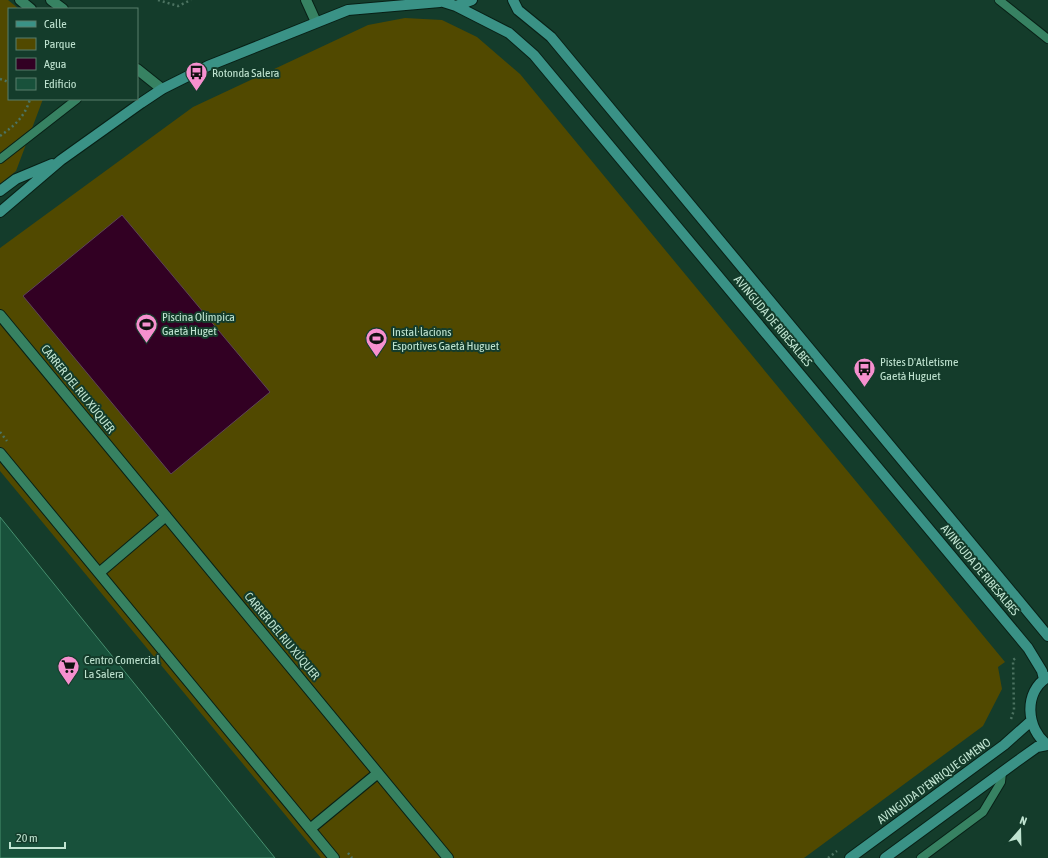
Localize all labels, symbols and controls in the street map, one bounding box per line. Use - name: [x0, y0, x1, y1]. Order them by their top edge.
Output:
- legend: [8, 8, 138, 100]
- text: Calle: [44, 17, 67, 31]
- text: Parque: [44, 37, 76, 51]
- text: Agua: [44, 57, 66, 71]
- bus stop icon: Rotonda Salera: [184, 60, 210, 93]
- place label: Rotonda Salera: [212, 66, 279, 80]
- text: Edificio: [44, 77, 77, 91]
- street label: AVINGUDA DE RIBESALBES: [731, 273, 815, 369]
- place label: Piscina Olímpica Gaetà Huget: [162, 310, 235, 338]
- sports icon: Piscina Olímpica Gaetà Huget: [134, 311, 160, 344]
- place label: Instal·lacions Esportives Gaetà Huguet: [392, 325, 500, 353]
- sports icon: Instal·lacions Esportives Gaetà Huguet: [364, 326, 390, 359]
- street label: CARRER DEL RIU XÚQUER: [38, 342, 118, 436]
- place label: Pistes D'Atletisme Gaetà Huguet: [880, 355, 958, 383]
- bus stop icon: Pistes D'Atletisme Gaetà Huguet: [851, 356, 877, 389]
- street label: AVINGUDA DE RIBESALBES: [938, 522, 1022, 618]
- street label: CARRER DEL RIU XÚQUER: [241, 590, 323, 682]
- place label: Centro Comercial La Salera: [84, 653, 160, 681]
- supermarket icon: Centro Comercial La Salera: [56, 654, 82, 687]
- street label: AVINGUDA D'ENRIQUE GIMENO: [875, 735, 993, 827]
- north arrow: [1000, 810, 1040, 850]
- text: N: [1018, 814, 1029, 827]
- scale bar: [10, 824, 65, 850]
- text: 20 m: [16, 831, 38, 845]

